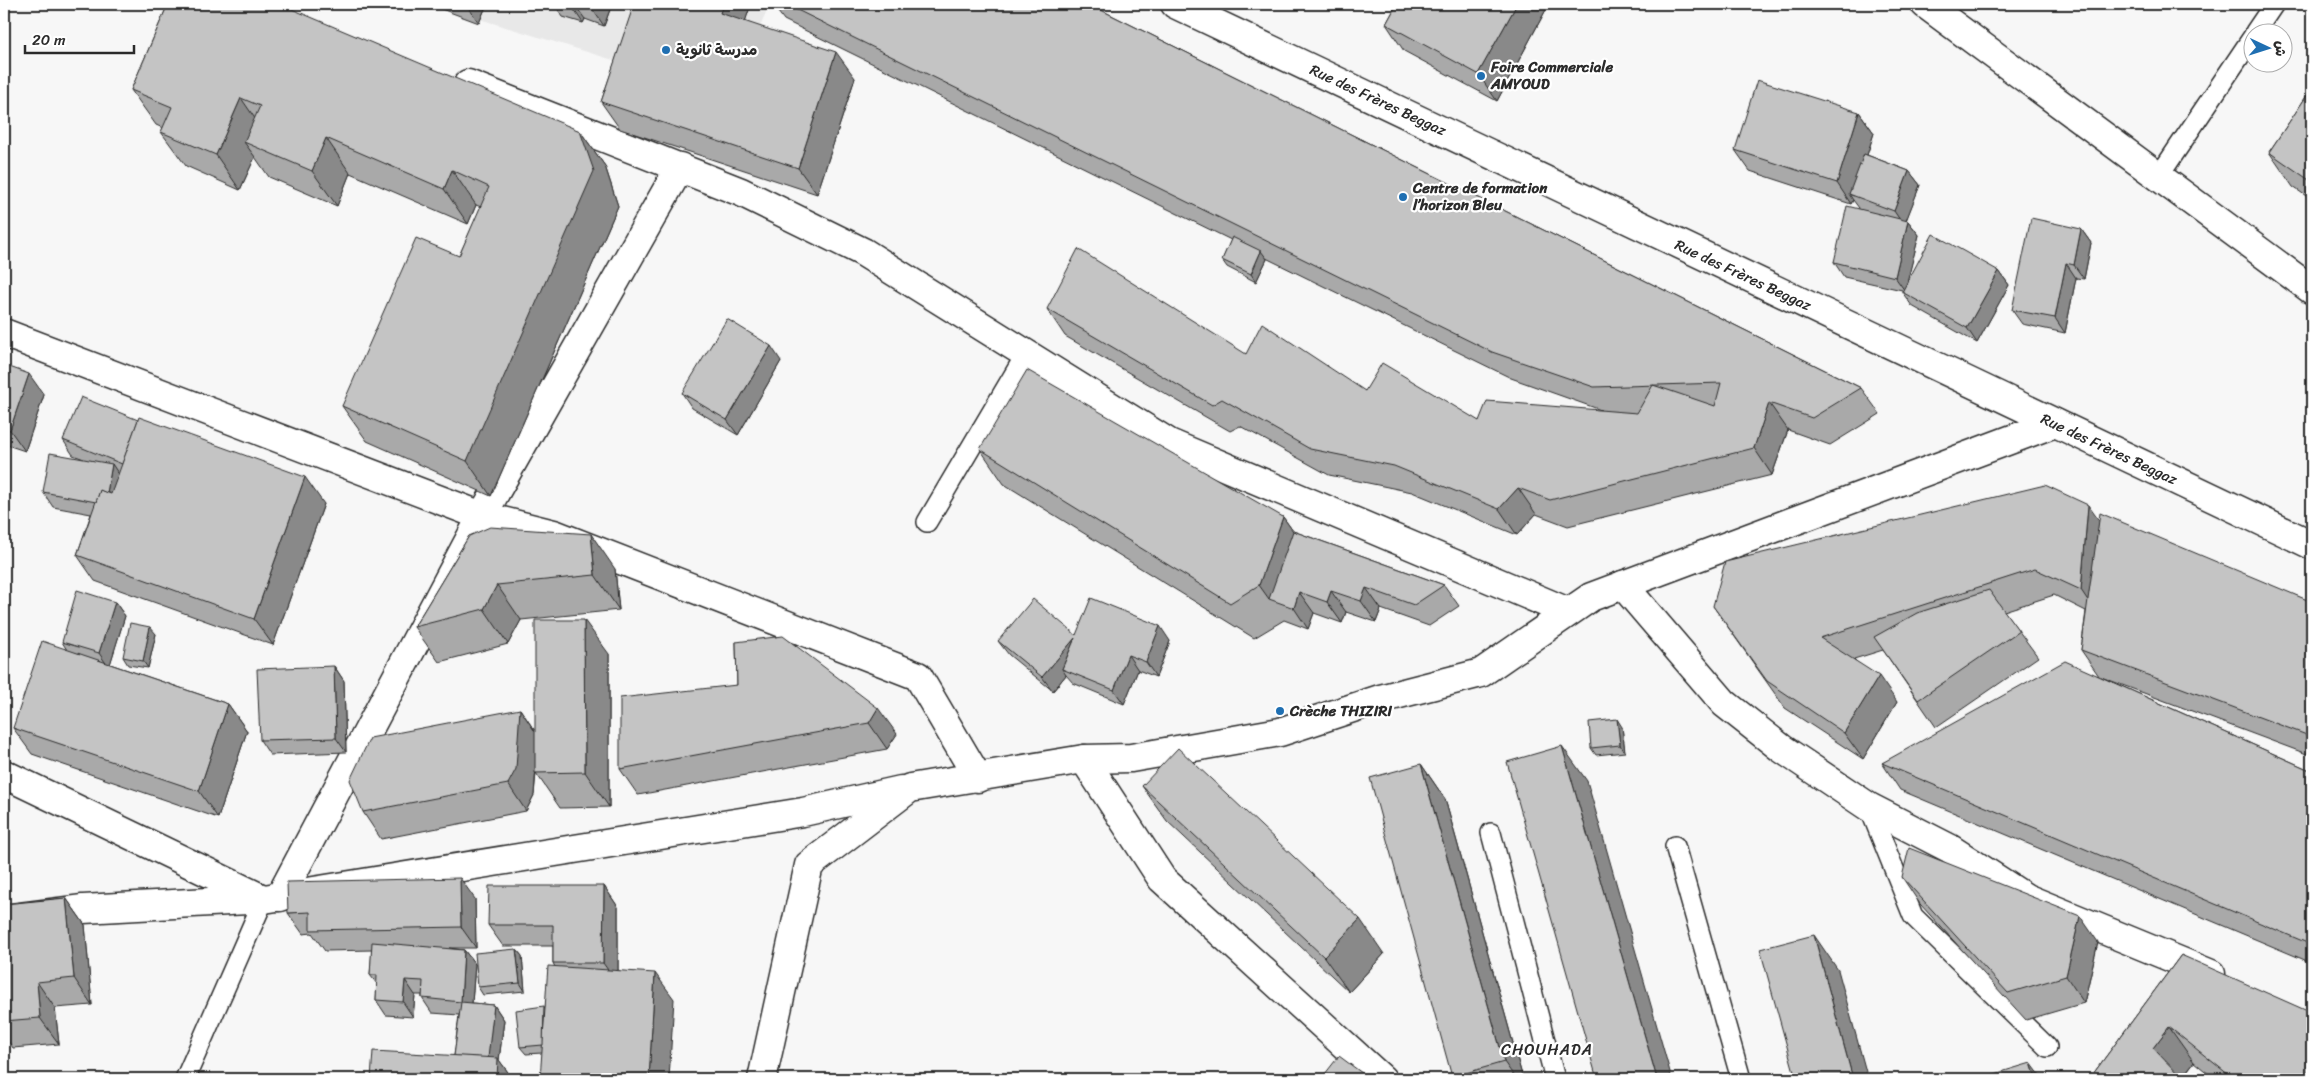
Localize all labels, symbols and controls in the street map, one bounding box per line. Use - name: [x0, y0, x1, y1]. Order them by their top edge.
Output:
- scale bar: [25, 22, 134, 54]
- north arrow: [2244, 22, 2294, 72]
- text: 20 m: [32, 27, 66, 53]
- place label: مدرسة ثانوية: [676, 37, 758, 63]
- text: ش: [2267, 40, 2293, 57]
- marker: مدرسة ثانوية: [660, 44, 672, 56]
- place label: Foire Commerciale AMYOUD: [1490, 54, 1614, 97]
- street label: Rue des Frères Beggaz: [1305, 57, 1452, 144]
- marker: Foire Commerciale AMYOUD: [1475, 70, 1487, 82]
- place label: Centre de formation l’horizon Bleu: [1412, 175, 1548, 218]
- marker: Centre de formation l’horizon Bleu: [1397, 191, 1409, 203]
- street label: Rue des Frères Beggaz: [1670, 232, 1817, 319]
- street label: Rue des Frères Beggaz: [2036, 406, 2183, 493]
- place label: Crèche THIZIRI: [1289, 698, 1392, 724]
- marker: Crèche THIZIRI: [1274, 705, 1286, 717]
- district label: CHOUHADA: [1501, 1035, 1593, 1064]

